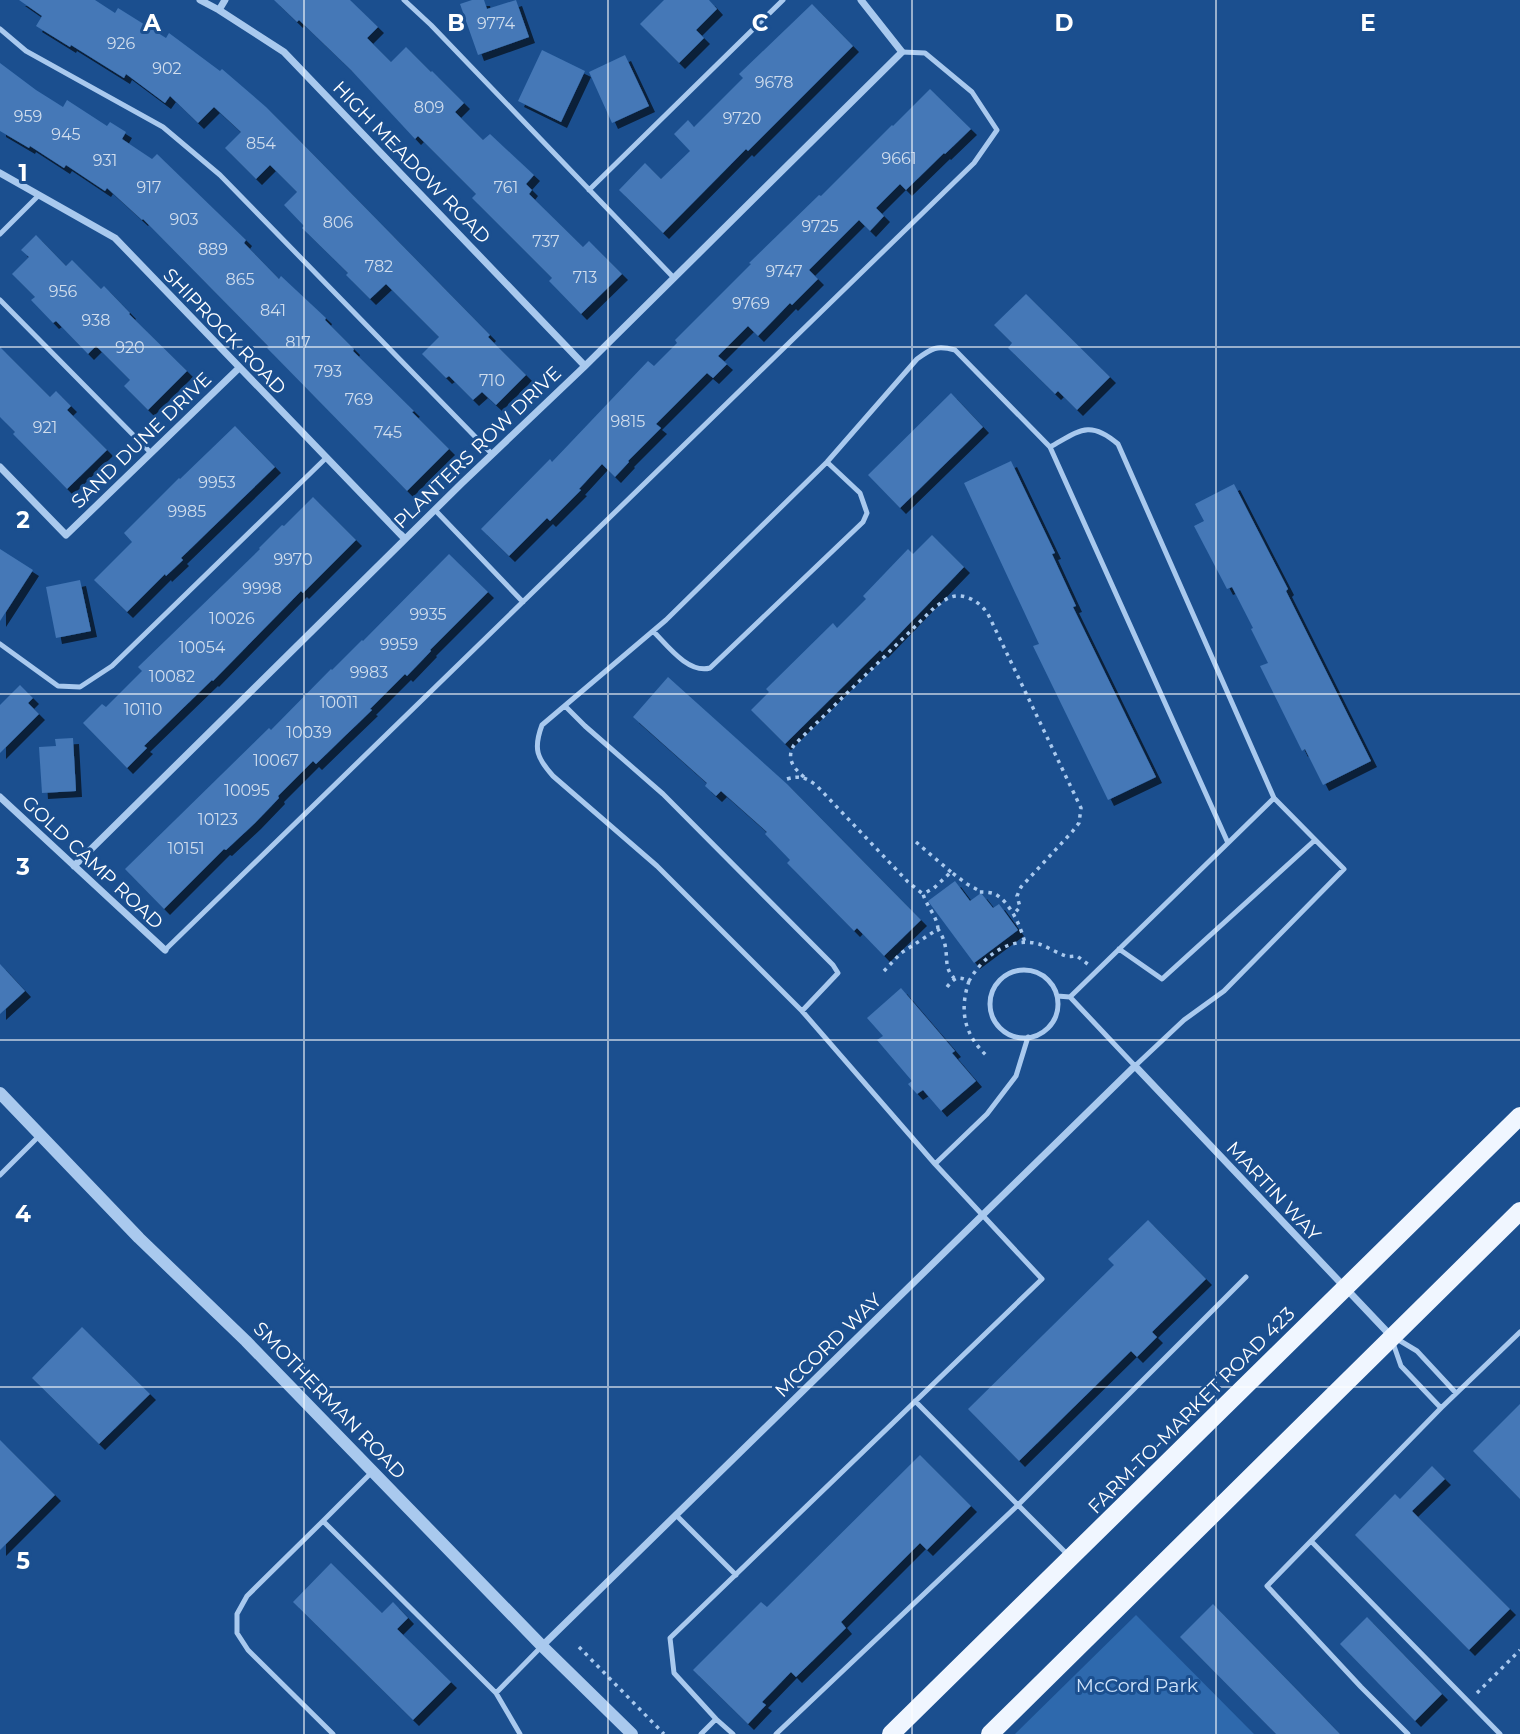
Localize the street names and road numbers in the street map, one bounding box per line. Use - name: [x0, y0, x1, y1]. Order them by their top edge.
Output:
- street label: HIGH MEADOW ROAD: [328, 76, 495, 248]
- street label: SHIPROCK ROAD: [158, 263, 291, 399]
- street label: PLANTERS ROW DRIVE: [389, 361, 566, 533]
- street label: SAND DUNE DRIVE: [66, 368, 216, 513]
- street label: GOLD CAMP ROAD: [17, 791, 168, 934]
- street label: MARTIN WAY: [1222, 1137, 1326, 1247]
- street label: MCCORD WAY: [770, 1288, 887, 1402]
- street label: FARM-TO-MARKET ROAD 423: [1083, 1302, 1300, 1519]
- street label: SMOTHERMAN ROAD: [249, 1317, 411, 1484]

